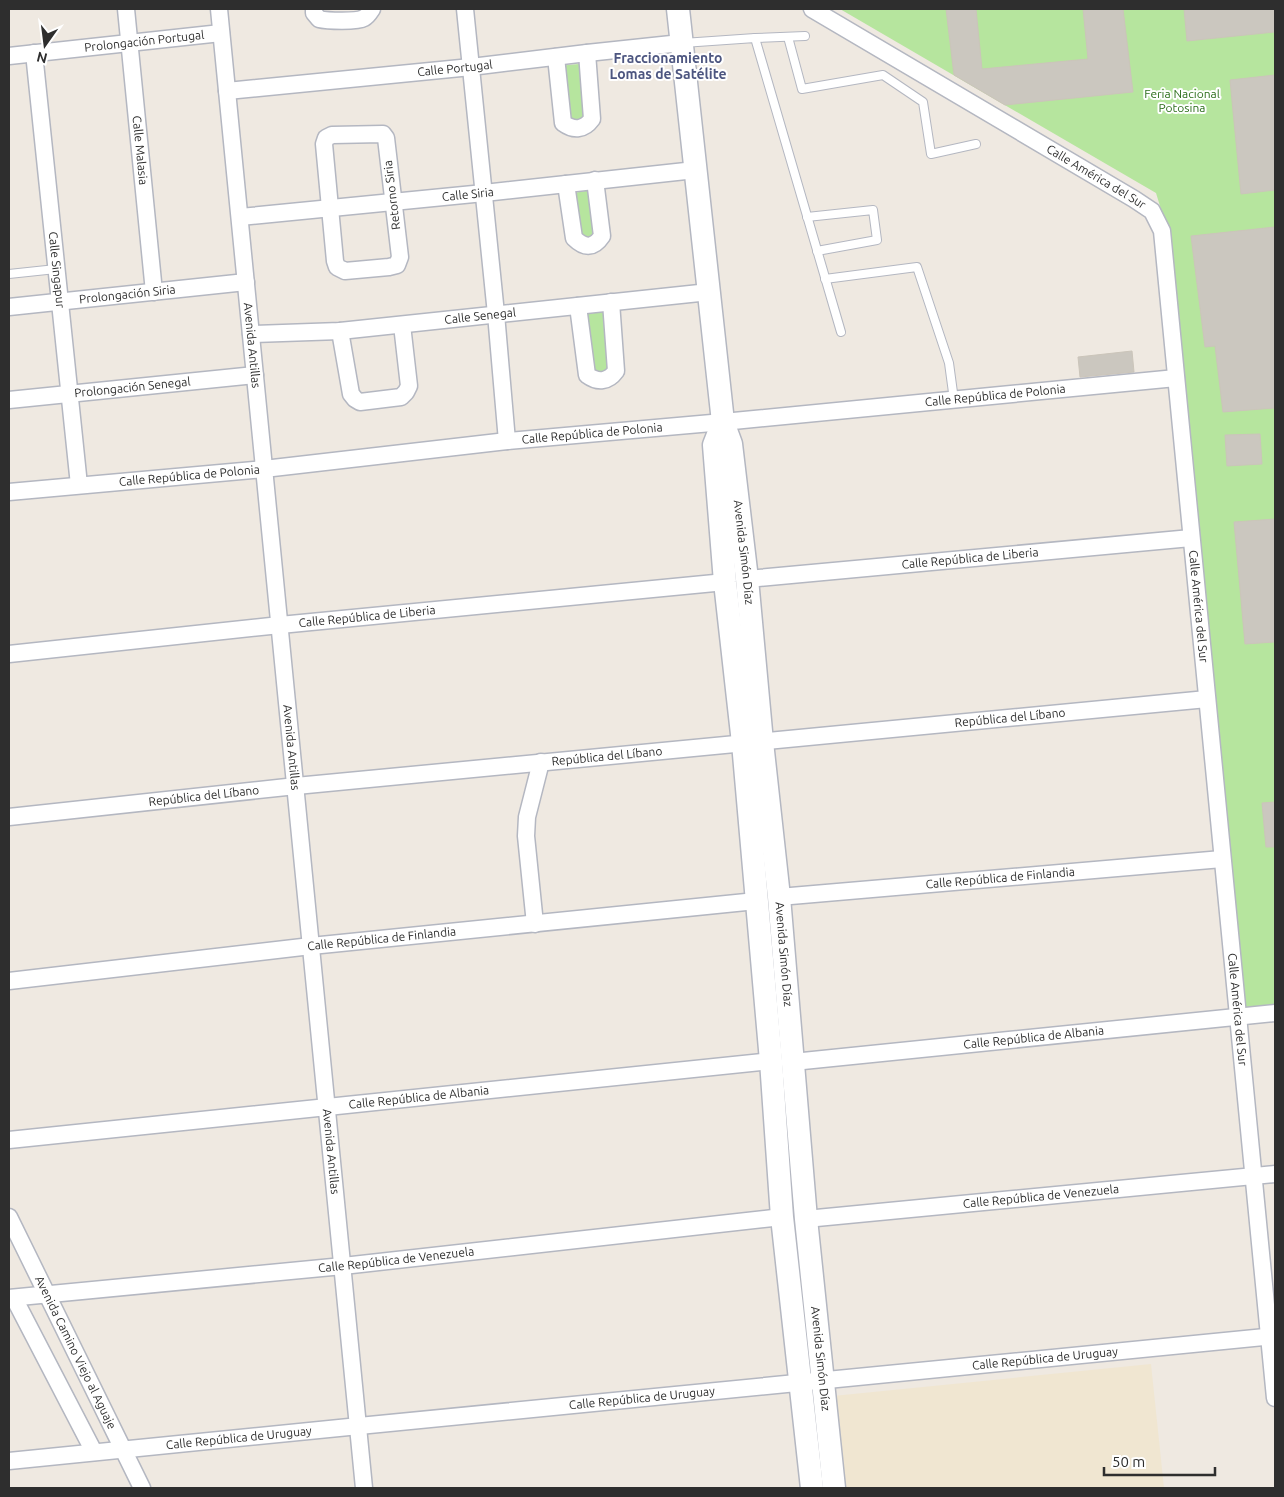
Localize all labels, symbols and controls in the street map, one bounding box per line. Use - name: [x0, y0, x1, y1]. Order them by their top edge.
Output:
- north arrow: [20, 20, 70, 70]
- street label: Prolongación Portugal: [84, 28, 205, 54]
- text: N: [35, 49, 49, 67]
- district label: Fraccionamiento Lomas de Satélite: [609, 50, 727, 82]
- street label: Calle Portugal: [417, 57, 493, 78]
- park label: Feria Nacional Potosina: [1144, 87, 1220, 114]
- street label: Calle Malasia: [131, 115, 150, 185]
- street label: Calle América del Sur: [1044, 142, 1149, 211]
- street label: Retorno Siria: [381, 160, 402, 230]
- street label: Calle Siria: [441, 185, 494, 203]
- street label: Calle Singapur: [47, 231, 68, 309]
- street label: Prolongación Siria: [78, 282, 176, 306]
- street label: Avenida Antillas: [242, 302, 263, 389]
- street label: Calle Senegal: [444, 305, 517, 326]
- street label: Prolongación Senegal: [74, 375, 191, 399]
- street label: Calle República de Polonia: [924, 382, 1066, 408]
- street label: Calle República de Polonia: [521, 420, 663, 446]
- street label: Calle República de Polonia: [118, 462, 260, 488]
- street label: Avenida Simón Díaz: [732, 499, 756, 606]
- street label: Calle República de Liberia: [901, 545, 1039, 571]
- street label: Calle América del Sur: [1187, 549, 1211, 664]
- street label: Calle República de Liberia: [298, 603, 436, 629]
- street label: Avenida Antillas: [281, 704, 303, 791]
- street label: República del Líbano: [954, 706, 1066, 729]
- street label: República del Líbano: [551, 744, 663, 768]
- street label: República del Líbano: [148, 783, 260, 808]
- street label: Calle República de Finlandia: [925, 865, 1075, 890]
- street label: Avenida Simón Díaz: [773, 901, 795, 1008]
- street label: Calle República de Finlandia: [306, 924, 457, 952]
- street label: Calle América del Sur: [1226, 952, 1250, 1067]
- street label: Calle República de Albania: [963, 1023, 1105, 1051]
- street label: Calle República de Albania: [348, 1083, 490, 1111]
- street label: Avenida Antillas: [321, 1108, 342, 1195]
- street label: Calle República de Venezuela: [962, 1182, 1120, 1210]
- street label: Calle República de Venezuela: [317, 1244, 475, 1274]
- street label: Avenida Camino Viejo al Aguaje: [33, 1274, 119, 1431]
- street label: Avenida Simón Díaz: [809, 1306, 833, 1412]
- street label: Calle República de Uruguay: [971, 1344, 1119, 1372]
- street label: Calle República de Uruguay: [568, 1384, 716, 1411]
- street label: Calle República de Uruguay: [165, 1424, 313, 1451]
- scale bar: [1104, 1444, 1215, 1476]
- text: 50 m: [1112, 1453, 1145, 1470]

